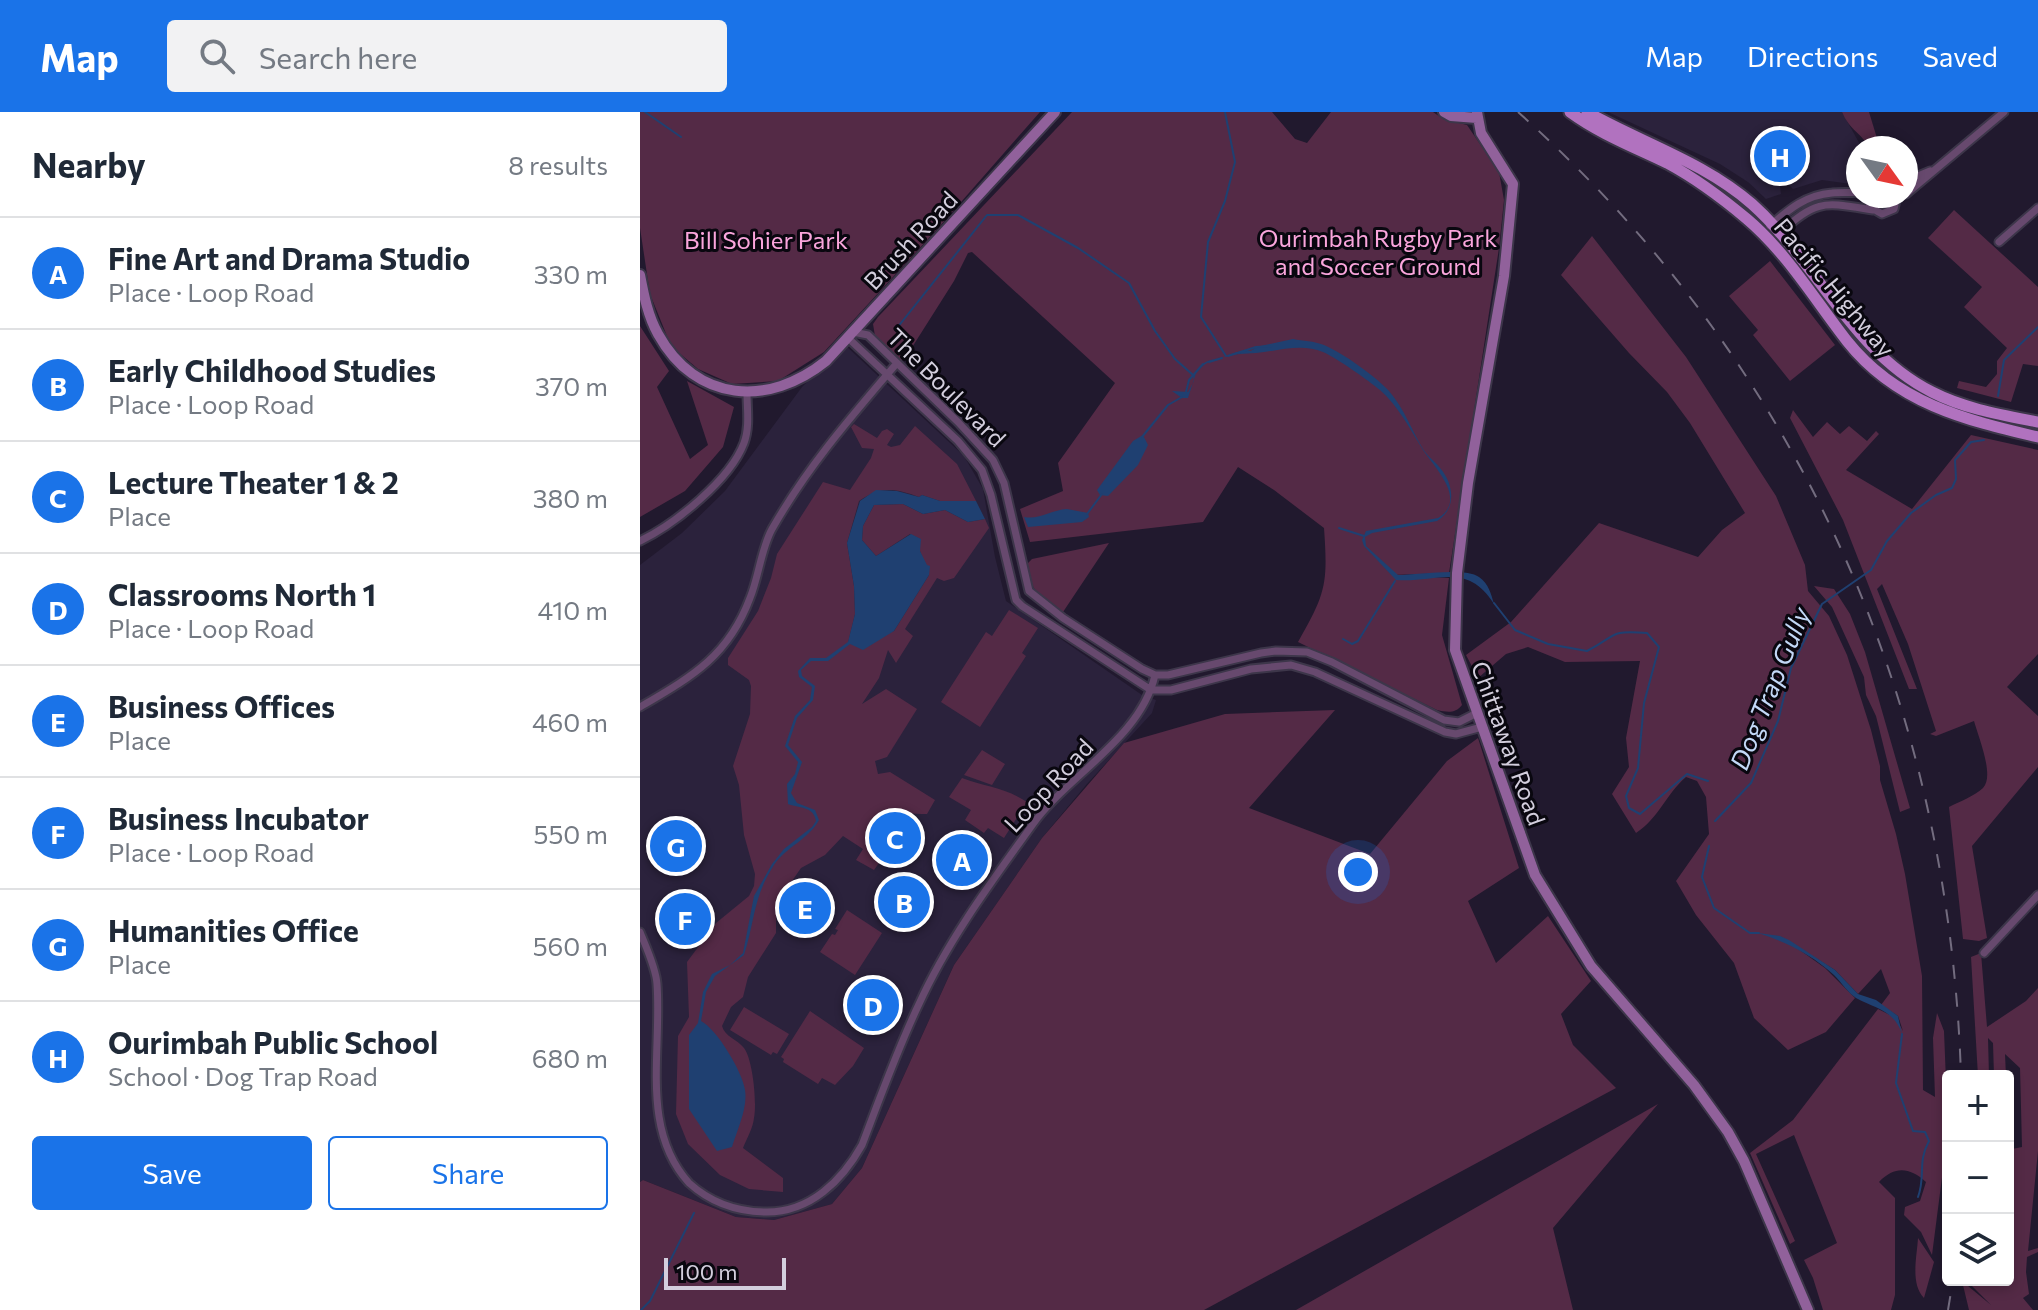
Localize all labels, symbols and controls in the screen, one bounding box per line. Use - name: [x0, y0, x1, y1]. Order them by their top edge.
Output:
- search box: [167, 20, 727, 92]
- text: Map: [40, 33, 119, 80]
- icon: search: [195, 34, 239, 78]
- text: Search here: [259, 38, 417, 75]
- text: Map: [1645, 39, 1703, 73]
- text: Directions: [1747, 39, 1878, 73]
- text: Saved: [1922, 39, 1998, 73]
- pin: H: [1754, 126, 1806, 186]
- north arrow: [1846, 136, 1918, 208]
- text: Nearby: [32, 143, 146, 185]
- text: 8 results: [508, 149, 608, 180]
- street label: Brush Road: [857, 185, 963, 295]
- street label: Pacific Highway: [1769, 212, 1901, 362]
- park label: Ourimbah Rugby Park and Soccer Ground: [1259, 223, 1497, 280]
- park label: Bill Sohier Park: [684, 225, 848, 254]
- text: Fine Art and Drama Studio: [108, 239, 470, 276]
- text: A: [49, 258, 67, 289]
- text: 330 m: [534, 258, 608, 289]
- text: Place · Loop Road: [108, 276, 314, 307]
- street label: The Boulevard: [882, 322, 1012, 452]
- text: Early Childhood Studies: [108, 351, 436, 388]
- text: B: [49, 370, 67, 401]
- text: 370 m: [535, 370, 608, 401]
- text: Place · Loop Road: [108, 388, 314, 419]
- text: Lecture Theater 1 & 2: [108, 463, 399, 500]
- text: C: [49, 482, 67, 513]
- text: 380 m: [533, 482, 608, 513]
- text: Place: [108, 500, 171, 531]
- text: Classrooms North 1: [108, 575, 376, 612]
- text: D: [48, 594, 68, 625]
- text: 410 m: [537, 594, 608, 625]
- water label: Dog Trap Gully: [1722, 601, 1816, 774]
- text: Place · Loop Road: [108, 612, 314, 643]
- street label: Chittaway Road: [1466, 657, 1552, 829]
- text: Business Offices: [108, 687, 335, 724]
- text: E: [50, 706, 66, 737]
- text: 460 m: [532, 706, 608, 737]
- text: Place: [108, 724, 171, 755]
- street label: Loop Road: [997, 732, 1099, 838]
- text: Business Incubator: [108, 799, 369, 836]
- pin: C: [869, 808, 921, 868]
- pin: G: [650, 816, 702, 876]
- text: F: [50, 818, 66, 849]
- text: 550 m: [533, 818, 608, 849]
- pin: A: [936, 830, 988, 890]
- text: Place · Loop Road: [108, 836, 314, 867]
- your location: [1338, 852, 1378, 892]
- pin: B: [878, 872, 930, 932]
- pin: E: [779, 878, 831, 938]
- pin: F: [659, 889, 711, 949]
- text: Humanities Office: [108, 911, 359, 948]
- text: G: [49, 930, 67, 961]
- text: 560 m: [533, 930, 608, 961]
- text: Place: [108, 948, 171, 979]
- pin: D: [847, 975, 899, 1035]
- text: Ourimbah Public School: [108, 1023, 438, 1060]
- text: H: [48, 1042, 68, 1073]
- text: 680 m: [532, 1042, 608, 1073]
- text: School · Dog Trap Road: [108, 1060, 378, 1091]
- map controls: [1942, 1070, 2014, 1286]
- button: +: [1942, 1070, 2014, 1142]
- button: Save: [32, 1136, 312, 1210]
- button: Share: [328, 1136, 608, 1210]
- button: −: [1942, 1142, 2014, 1214]
- button: layers: [1942, 1214, 2014, 1286]
- scale bar: [664, 1254, 786, 1290]
- text: 100 m: [676, 1258, 738, 1285]

